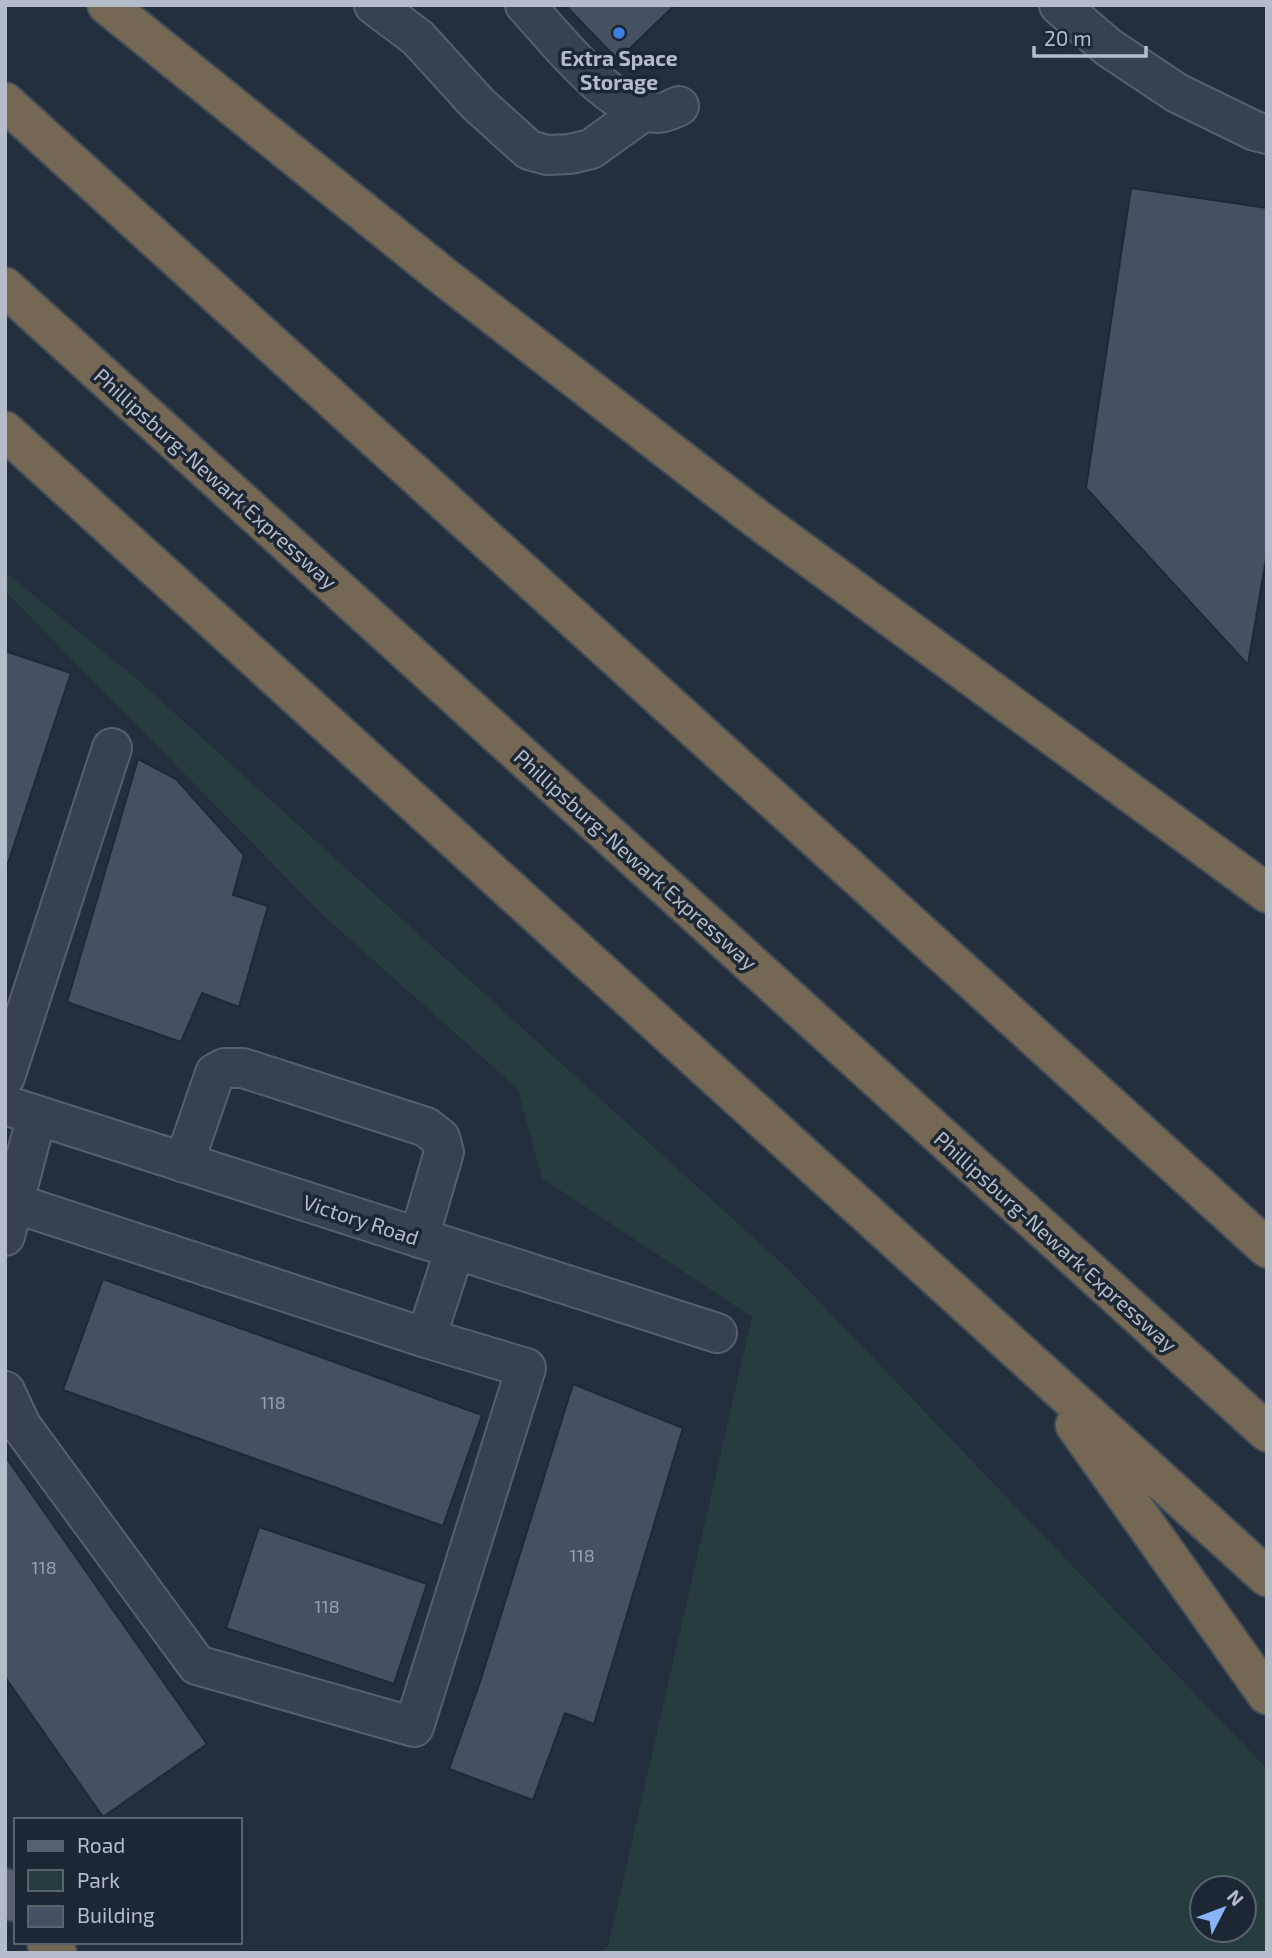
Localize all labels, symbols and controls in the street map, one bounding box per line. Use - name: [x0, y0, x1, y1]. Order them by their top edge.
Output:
- scale bar: [1034, 14, 1146, 58]
- marker: Extra Space Storage: [611, 25, 627, 41]
- text: 20 m: [1044, 25, 1092, 50]
- place label: Extra Space Storage: [560, 45, 678, 94]
- street label: Phillipsburg-Newark Expressway: [90, 362, 342, 594]
- street label: Phillipsburg-Newark Expressway: [510, 743, 762, 975]
- street label: Phillipsburg-Newark Expressway: [930, 1125, 1182, 1357]
- street label: Victory Road: [300, 1189, 422, 1249]
- house number: 118: [260, 1391, 286, 1413]
- house number: 118: [569, 1544, 595, 1566]
- house number: 118: [31, 1556, 57, 1578]
- house number: 118: [314, 1595, 340, 1617]
- legend: [14, 1818, 242, 1944]
- text: Road: [77, 1832, 125, 1857]
- text: Park: [77, 1867, 120, 1892]
- north arrow: [1188, 1874, 1258, 1944]
- text: N: [1223, 1884, 1249, 1910]
- text: Building: [77, 1902, 155, 1927]

